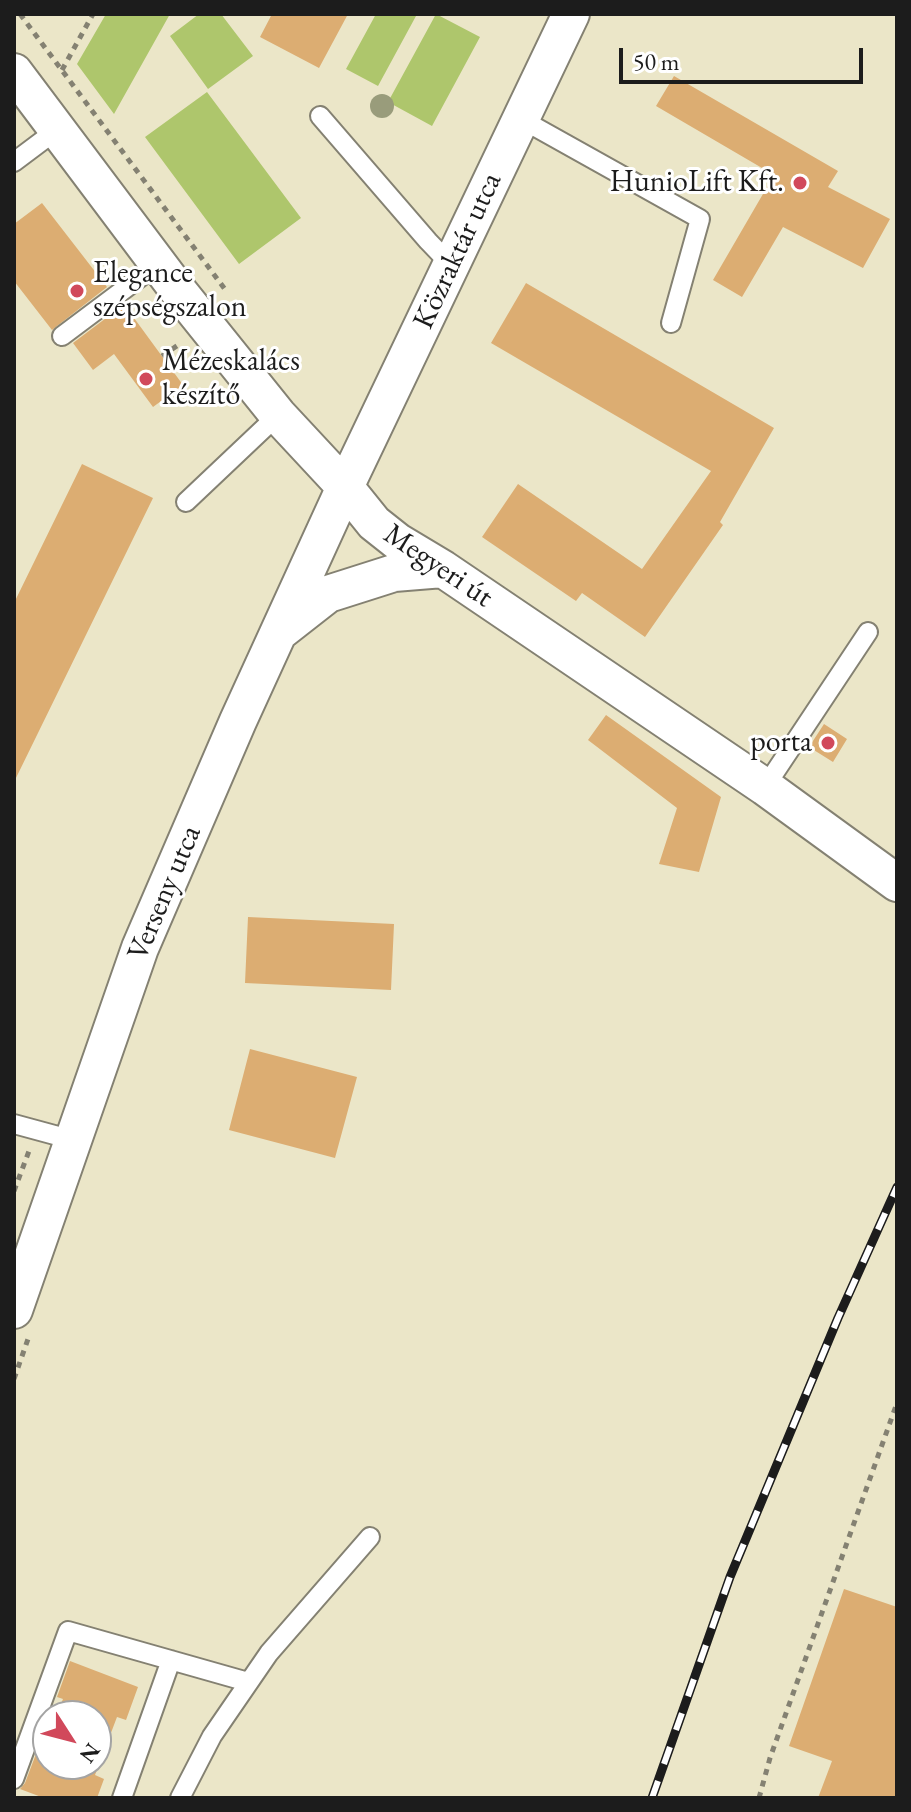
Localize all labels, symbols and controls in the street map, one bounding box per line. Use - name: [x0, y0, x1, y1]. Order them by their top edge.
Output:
- scale bar: [623, 32, 867, 82]
- text: 50 m: [633, 46, 680, 77]
- place label: HunioLift Kft.: [610, 165, 784, 201]
- street label: Közraktár utca: [406, 167, 510, 335]
- marker: HunioLift Kft.: [791, 174, 809, 192]
- place label: Elegance szépségszalon: [93, 256, 247, 326]
- marker: Elegance szépségszalon: [68, 282, 86, 300]
- place label: Mézeskalács készítő: [162, 344, 300, 414]
- marker: Mézeskalács készítő: [137, 370, 155, 388]
- street label: Megyeri út: [377, 516, 499, 616]
- place label: porta: [750, 725, 812, 761]
- marker: porta: [819, 734, 837, 752]
- street label: Verseny utca: [120, 820, 210, 966]
- north arrow: [32, 1700, 112, 1780]
- text: N: [73, 1737, 107, 1769]

